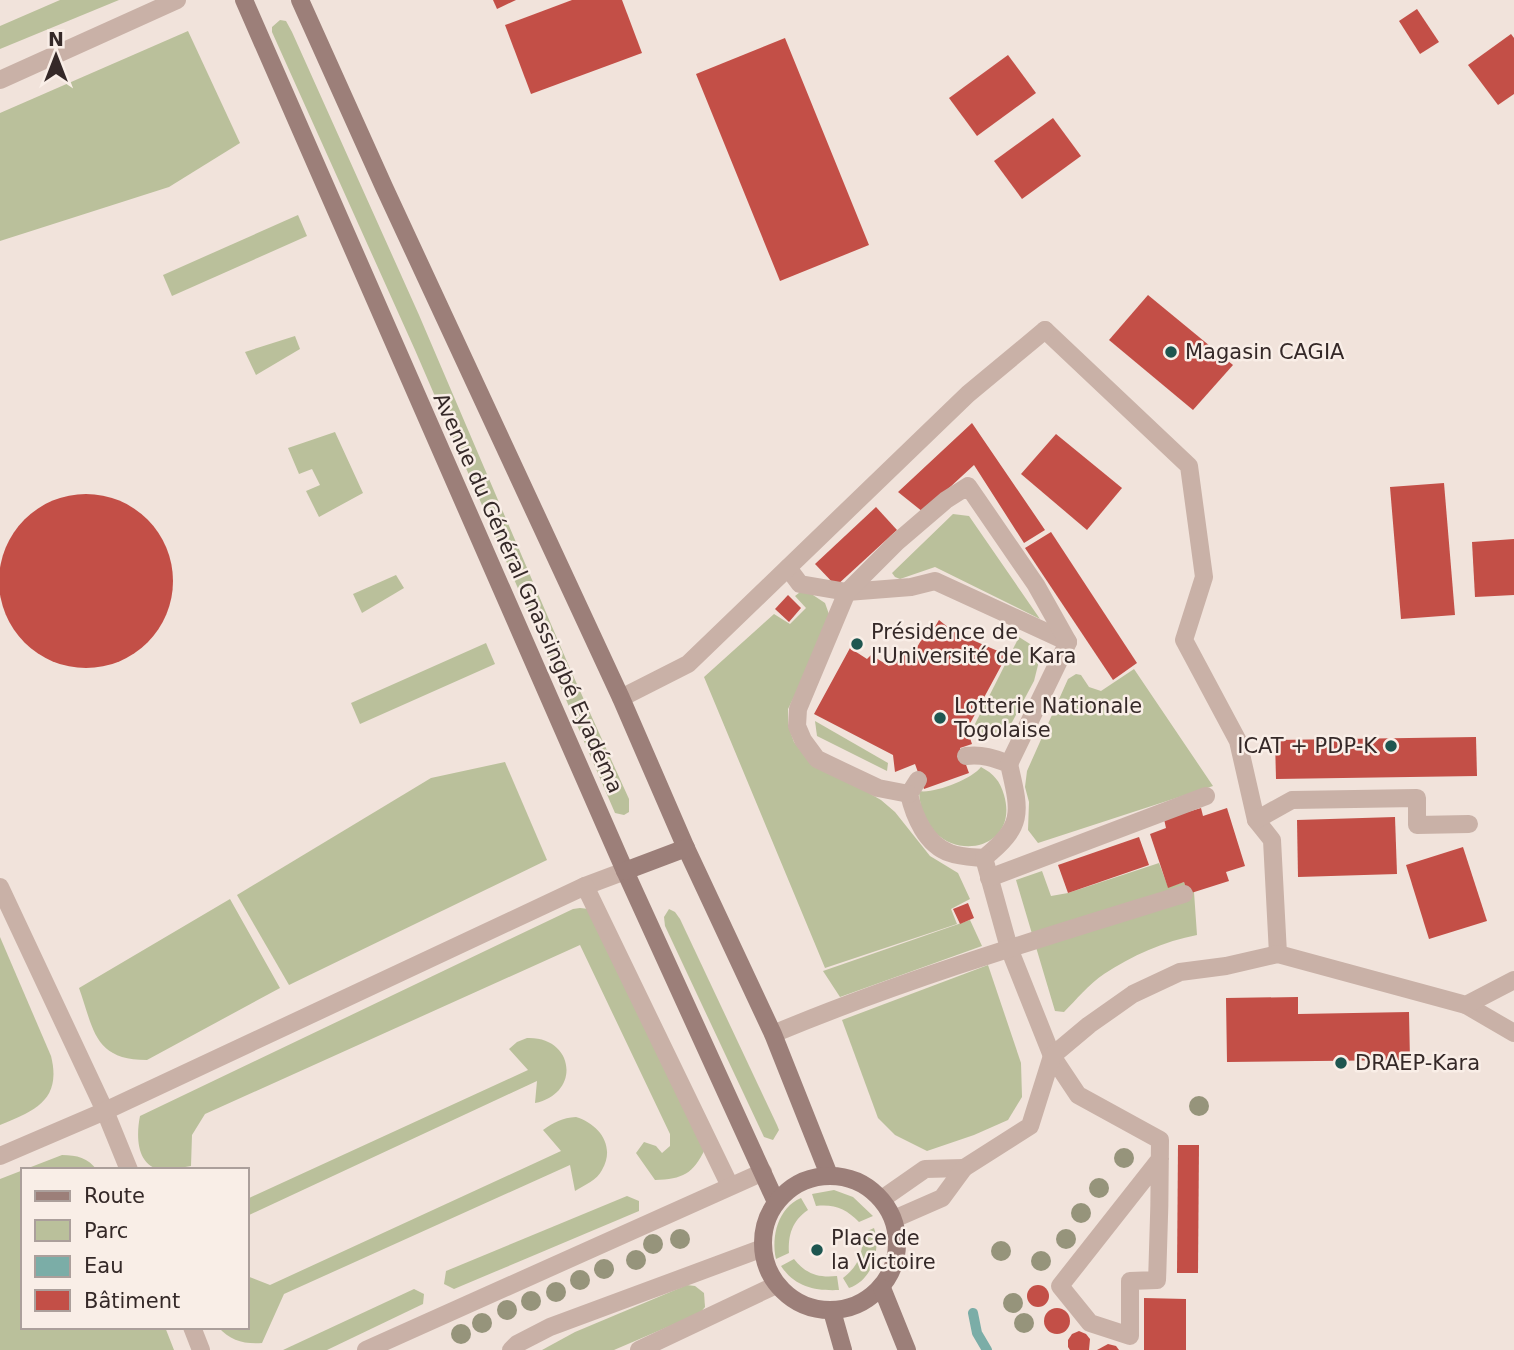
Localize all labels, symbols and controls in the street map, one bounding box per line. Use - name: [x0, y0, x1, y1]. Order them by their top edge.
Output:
- north arrow: [21, 21, 91, 91]
- text: N: [48, 28, 64, 50]
- place label: Magasin CAGIA: [1185, 340, 1345, 364]
- marker: Magasin CAGIA: [1163, 344, 1179, 360]
- street label: Avenue du Général Gnassingbé Eyadéma: [429, 389, 627, 797]
- place label: Présidence de l'Université de Kara: [871, 620, 1076, 668]
- marker: Présidence de l'Université de Kara: [849, 636, 865, 652]
- place label: Lotterie Nationale Togolaise: [953, 694, 1142, 742]
- marker: Lotterie Nationale Togolaise: [932, 710, 948, 726]
- place label: ICAT + PDP-K: [1237, 734, 1378, 758]
- marker: ICAT + PDP-K: [1383, 738, 1399, 754]
- place label: DRAEP-Kara: [1355, 1051, 1480, 1075]
- marker: DRAEP-Kara: [1333, 1055, 1349, 1071]
- legend: [21, 1168, 248, 1329]
- text: Route: [84, 1184, 145, 1208]
- text: Parc: [84, 1219, 128, 1243]
- place label: Place de la Victoire: [831, 1226, 936, 1274]
- marker: Place de la Victoire: [809, 1242, 825, 1258]
- text: Eau: [84, 1254, 123, 1278]
- text: Bâtiment: [84, 1289, 180, 1313]

